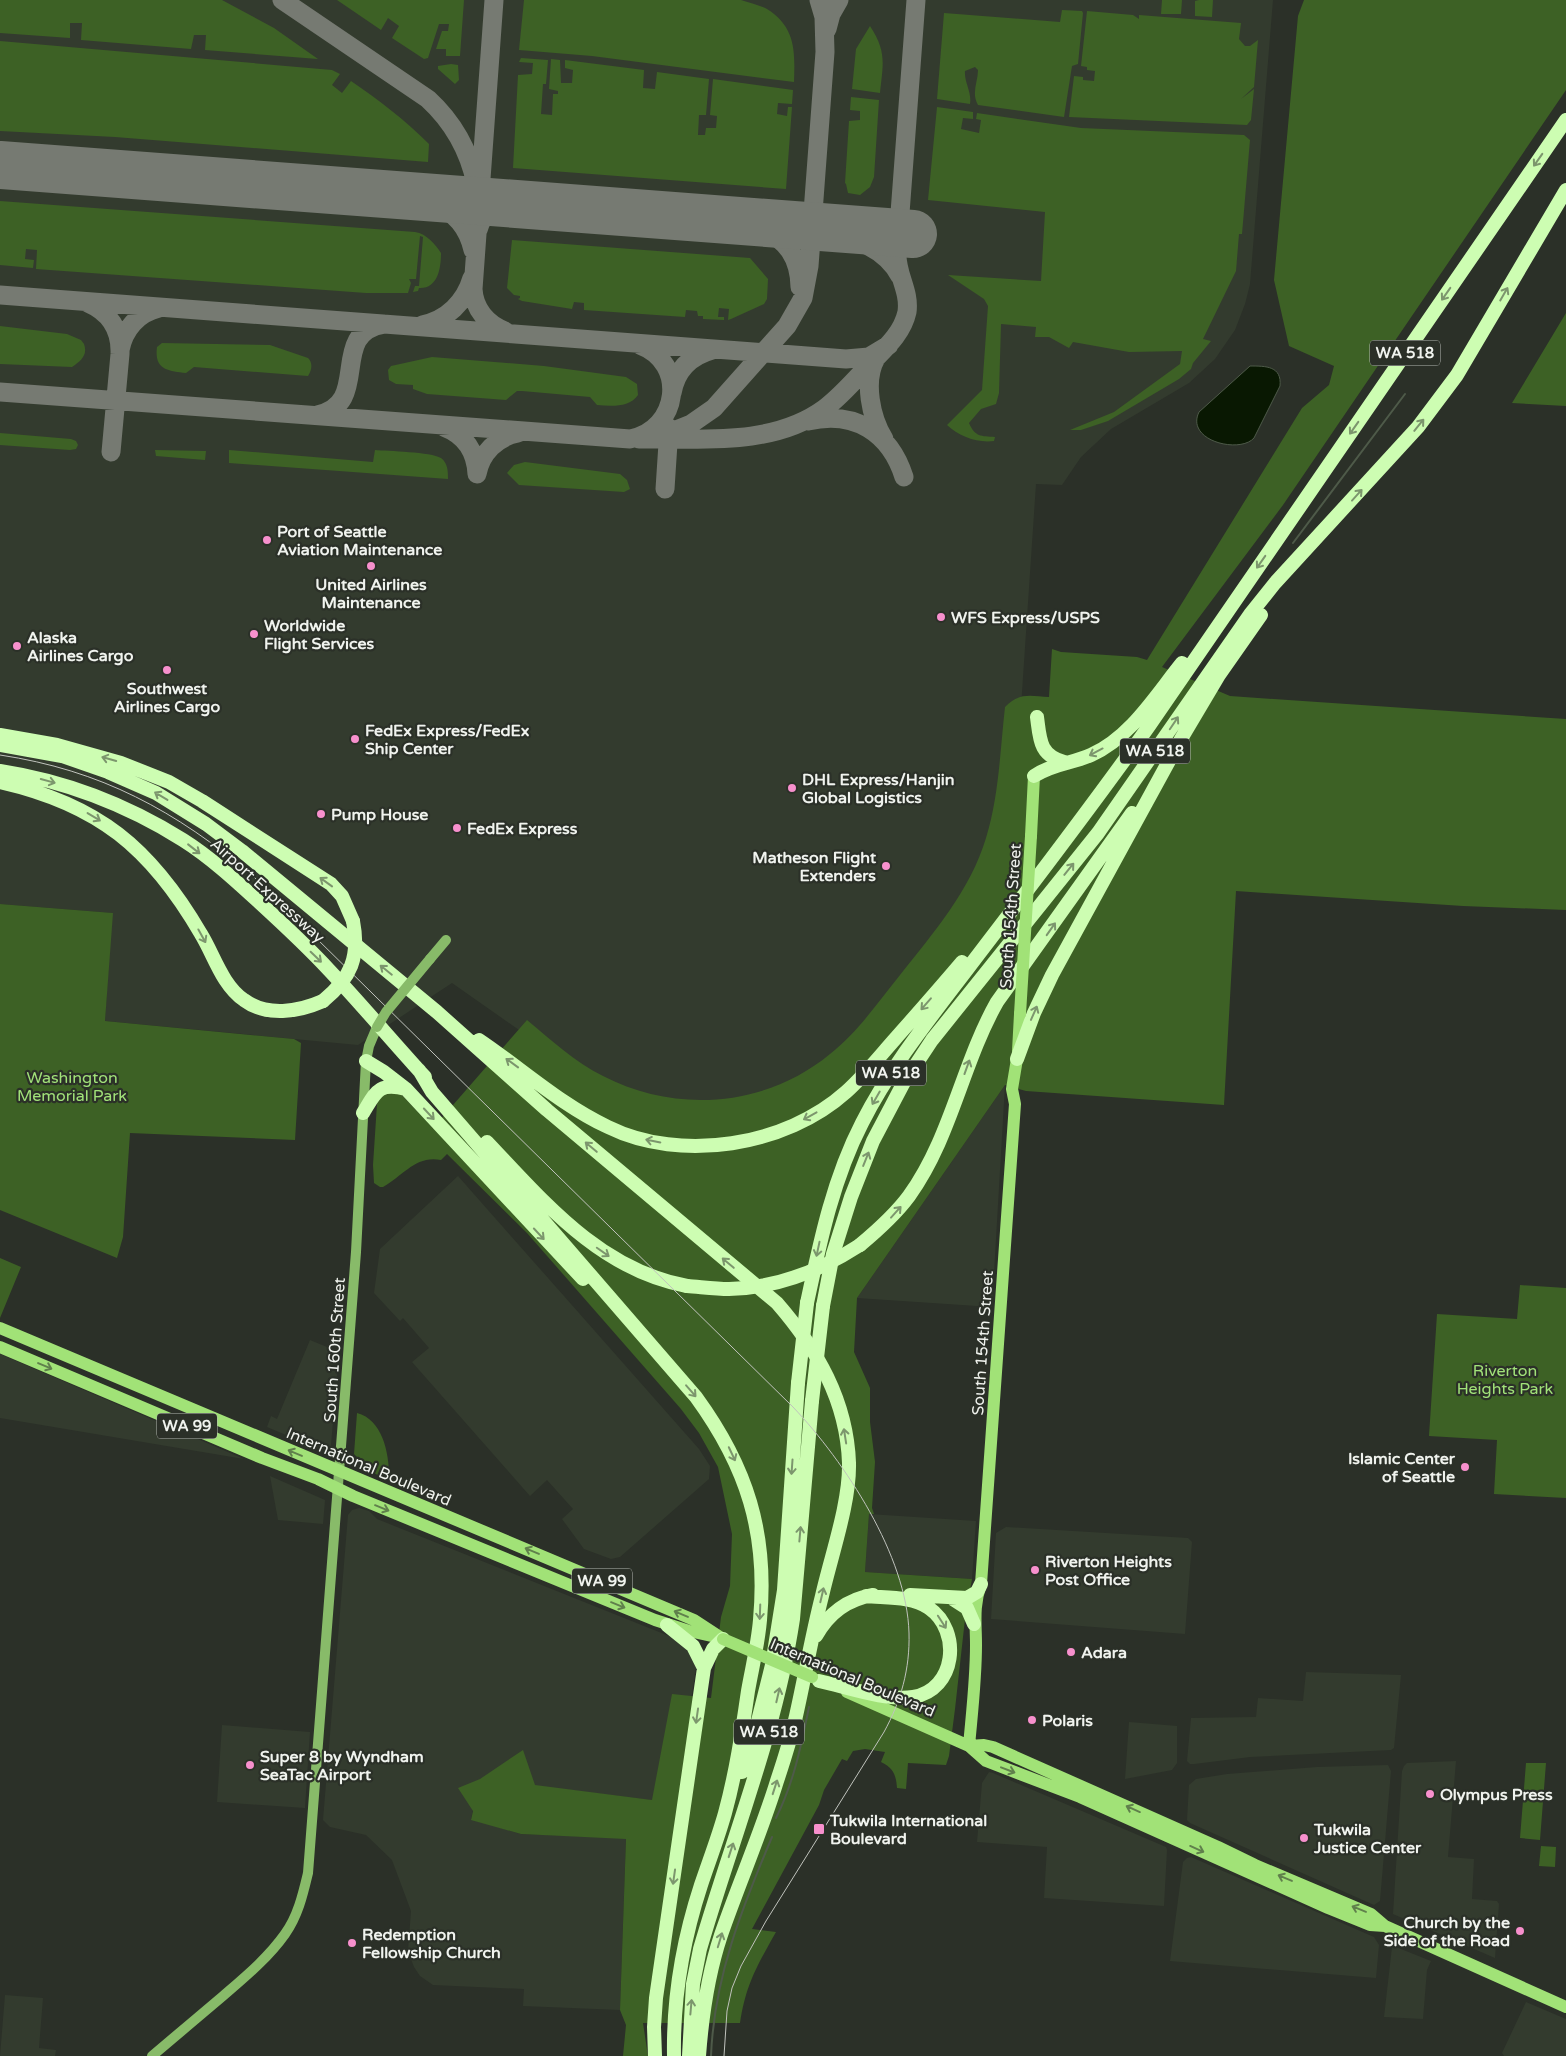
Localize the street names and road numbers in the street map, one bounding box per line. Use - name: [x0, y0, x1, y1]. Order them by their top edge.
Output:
- road number: WA 518: [1370, 340, 1440, 366]
- road number: WA 518: [1120, 738, 1190, 764]
- street label: Airport Expressway: [206, 834, 329, 948]
- street label: South 154th Street: [996, 843, 1026, 989]
- road number: WA 518: [856, 1060, 926, 1086]
- street label: South 154th Street: [968, 1270, 998, 1416]
- street label: South 160th Street: [320, 1277, 350, 1423]
- road number: WA 99: [157, 1414, 217, 1438]
- street label: International Boulevard: [283, 1423, 454, 1511]
- road number: WA 99: [572, 1568, 632, 1594]
- street label: International Boulevard: [767, 1634, 938, 1722]
- road number: WA 518: [734, 1720, 804, 1744]

